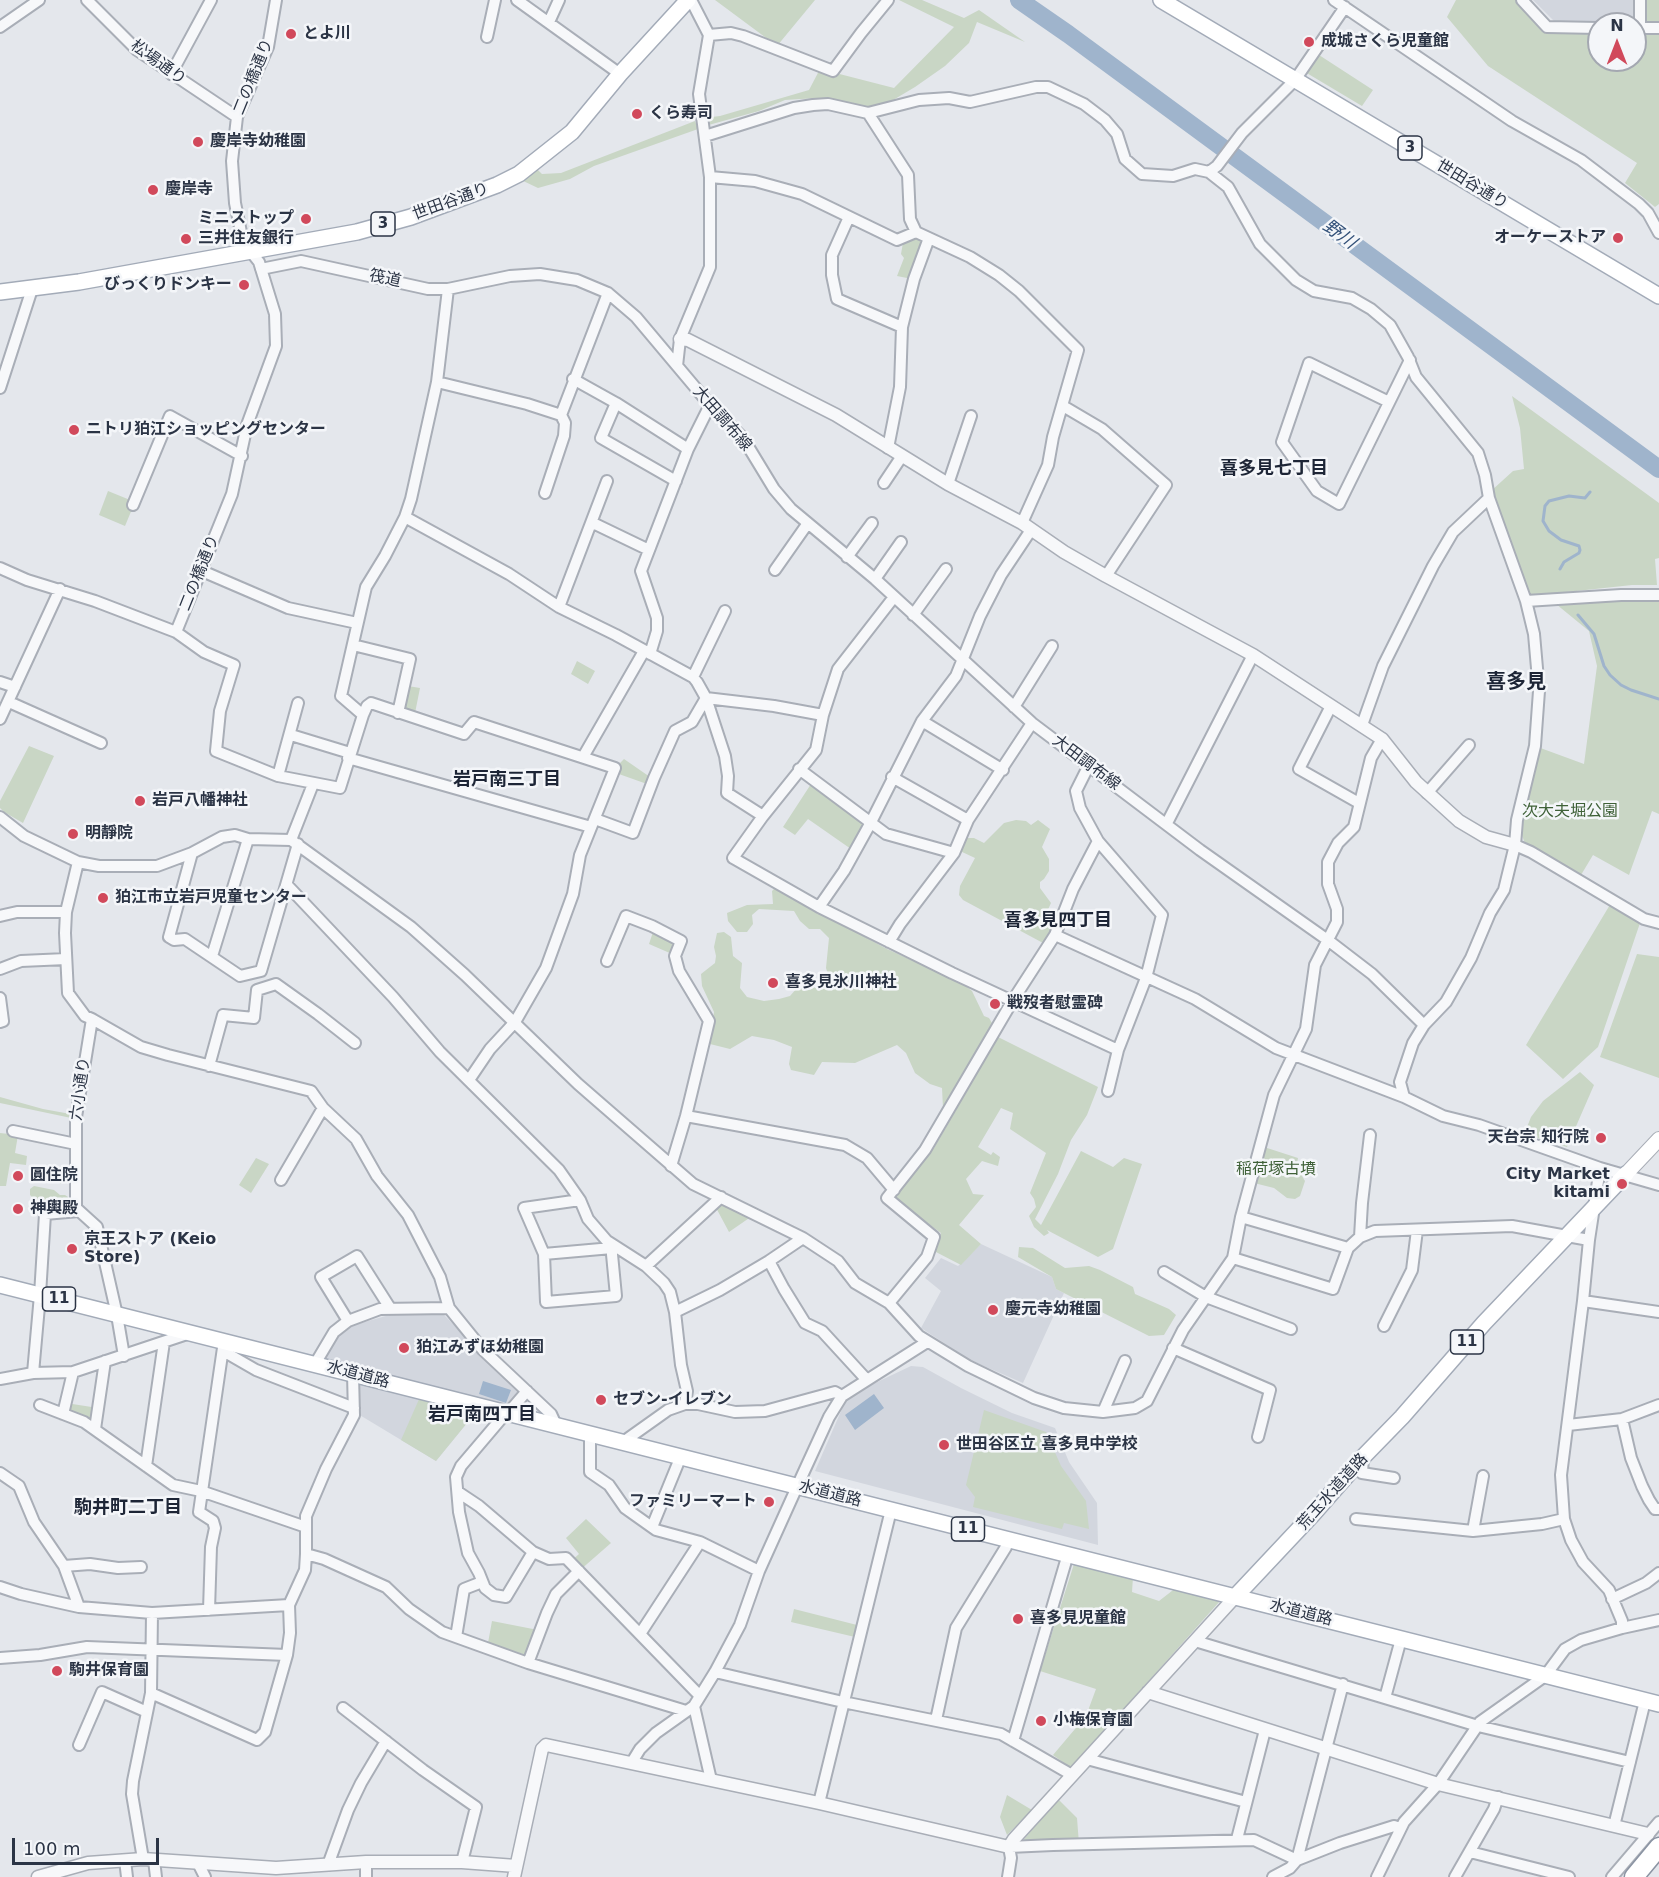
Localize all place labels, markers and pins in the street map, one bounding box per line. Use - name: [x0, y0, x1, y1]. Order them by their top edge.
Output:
- place label: とよ川: [303, 24, 351, 44]
- marker: とよ川: [284, 27, 298, 41]
- place label: 成城さくら児童館: [1321, 32, 1449, 52]
- marker: 成城さくら児童館: [1302, 35, 1316, 49]
- place label: くら寿司: [649, 104, 713, 124]
- marker: くら寿司: [630, 107, 644, 121]
- place label: 慶岸寺幼稚園: [210, 132, 306, 152]
- marker: 慶岸寺幼稚園: [191, 135, 205, 149]
- place label: 慶岸寺: [165, 180, 213, 200]
- marker: 慶岸寺: [146, 183, 160, 197]
- place label: ミニストップ: [198, 209, 294, 229]
- marker: ミニストップ: [299, 212, 313, 226]
- place label: オーケーストア: [1494, 228, 1606, 248]
- place label: 三井住友銀行: [198, 229, 294, 249]
- marker: オーケーストア: [1611, 231, 1625, 245]
- marker: 三井住友銀行: [179, 232, 193, 246]
- place label: びっくりドンキー: [104, 275, 232, 295]
- marker: びっくりドンキー: [237, 278, 251, 292]
- place label: ニトリ狛江ショッピングセンター: [86, 420, 326, 440]
- marker: ニトリ狛江ショッピングセンター: [67, 423, 81, 437]
- place label: 岩戸八幡神社: [152, 791, 248, 811]
- marker: 岩戸八幡神社: [133, 794, 147, 808]
- place label: 明靜院: [85, 824, 133, 844]
- marker: 明靜院: [66, 827, 80, 841]
- place label: 狛江市立岩戸児童センター: [115, 888, 307, 908]
- marker: 狛江市立岩戸児童センター: [96, 891, 110, 905]
- place label: 喜多見氷川神社: [785, 973, 897, 993]
- marker: 喜多見氷川神社: [766, 976, 780, 990]
- place label: 戦歿者慰霊碑: [1007, 994, 1103, 1014]
- marker: 戦歿者慰霊碑: [988, 997, 1002, 1011]
- place label: 天台宗 知行院: [1487, 1128, 1589, 1148]
- marker: 天台宗 知行院: [1594, 1131, 1608, 1145]
- place label: City Market kitami: [1506, 1165, 1610, 1203]
- place label: 圓住院: [30, 1166, 78, 1186]
- marker: 圓住院: [11, 1169, 25, 1183]
- marker: City Market kitami: [1615, 1177, 1629, 1191]
- place label: 神輿殿: [30, 1199, 78, 1219]
- marker: 神輿殿: [11, 1202, 25, 1216]
- place label: 京王ストア (Keio Store): [84, 1230, 216, 1268]
- marker: 京王ストア (Keio Store): [65, 1242, 79, 1256]
- place label: 慶元寺幼稚園: [1005, 1300, 1101, 1320]
- marker: 慶元寺幼稚園: [986, 1303, 1000, 1317]
- place label: 狛江みずほ幼稚園: [416, 1338, 544, 1358]
- marker: 狛江みずほ幼稚園: [397, 1341, 411, 1355]
- place label: セブン-イレブン: [613, 1390, 732, 1410]
- marker: セブン-イレブン: [594, 1393, 608, 1407]
- place label: 世田谷区立 喜多見中学校: [956, 1435, 1138, 1455]
- marker: 世田谷区立 喜多見中学校: [937, 1438, 951, 1452]
- place label: ファミリーマート: [629, 1492, 757, 1512]
- marker: ファミリーマート: [762, 1495, 776, 1509]
- place label: 喜多見児童館: [1030, 1609, 1126, 1629]
- marker: 喜多見児童館: [1011, 1612, 1025, 1626]
- place label: 駒井保育園: [69, 1661, 149, 1681]
- marker: 駒井保育園: [50, 1664, 64, 1678]
- place label: 小梅保育園: [1053, 1711, 1133, 1731]
- marker: 小梅保育園: [1034, 1714, 1048, 1728]

